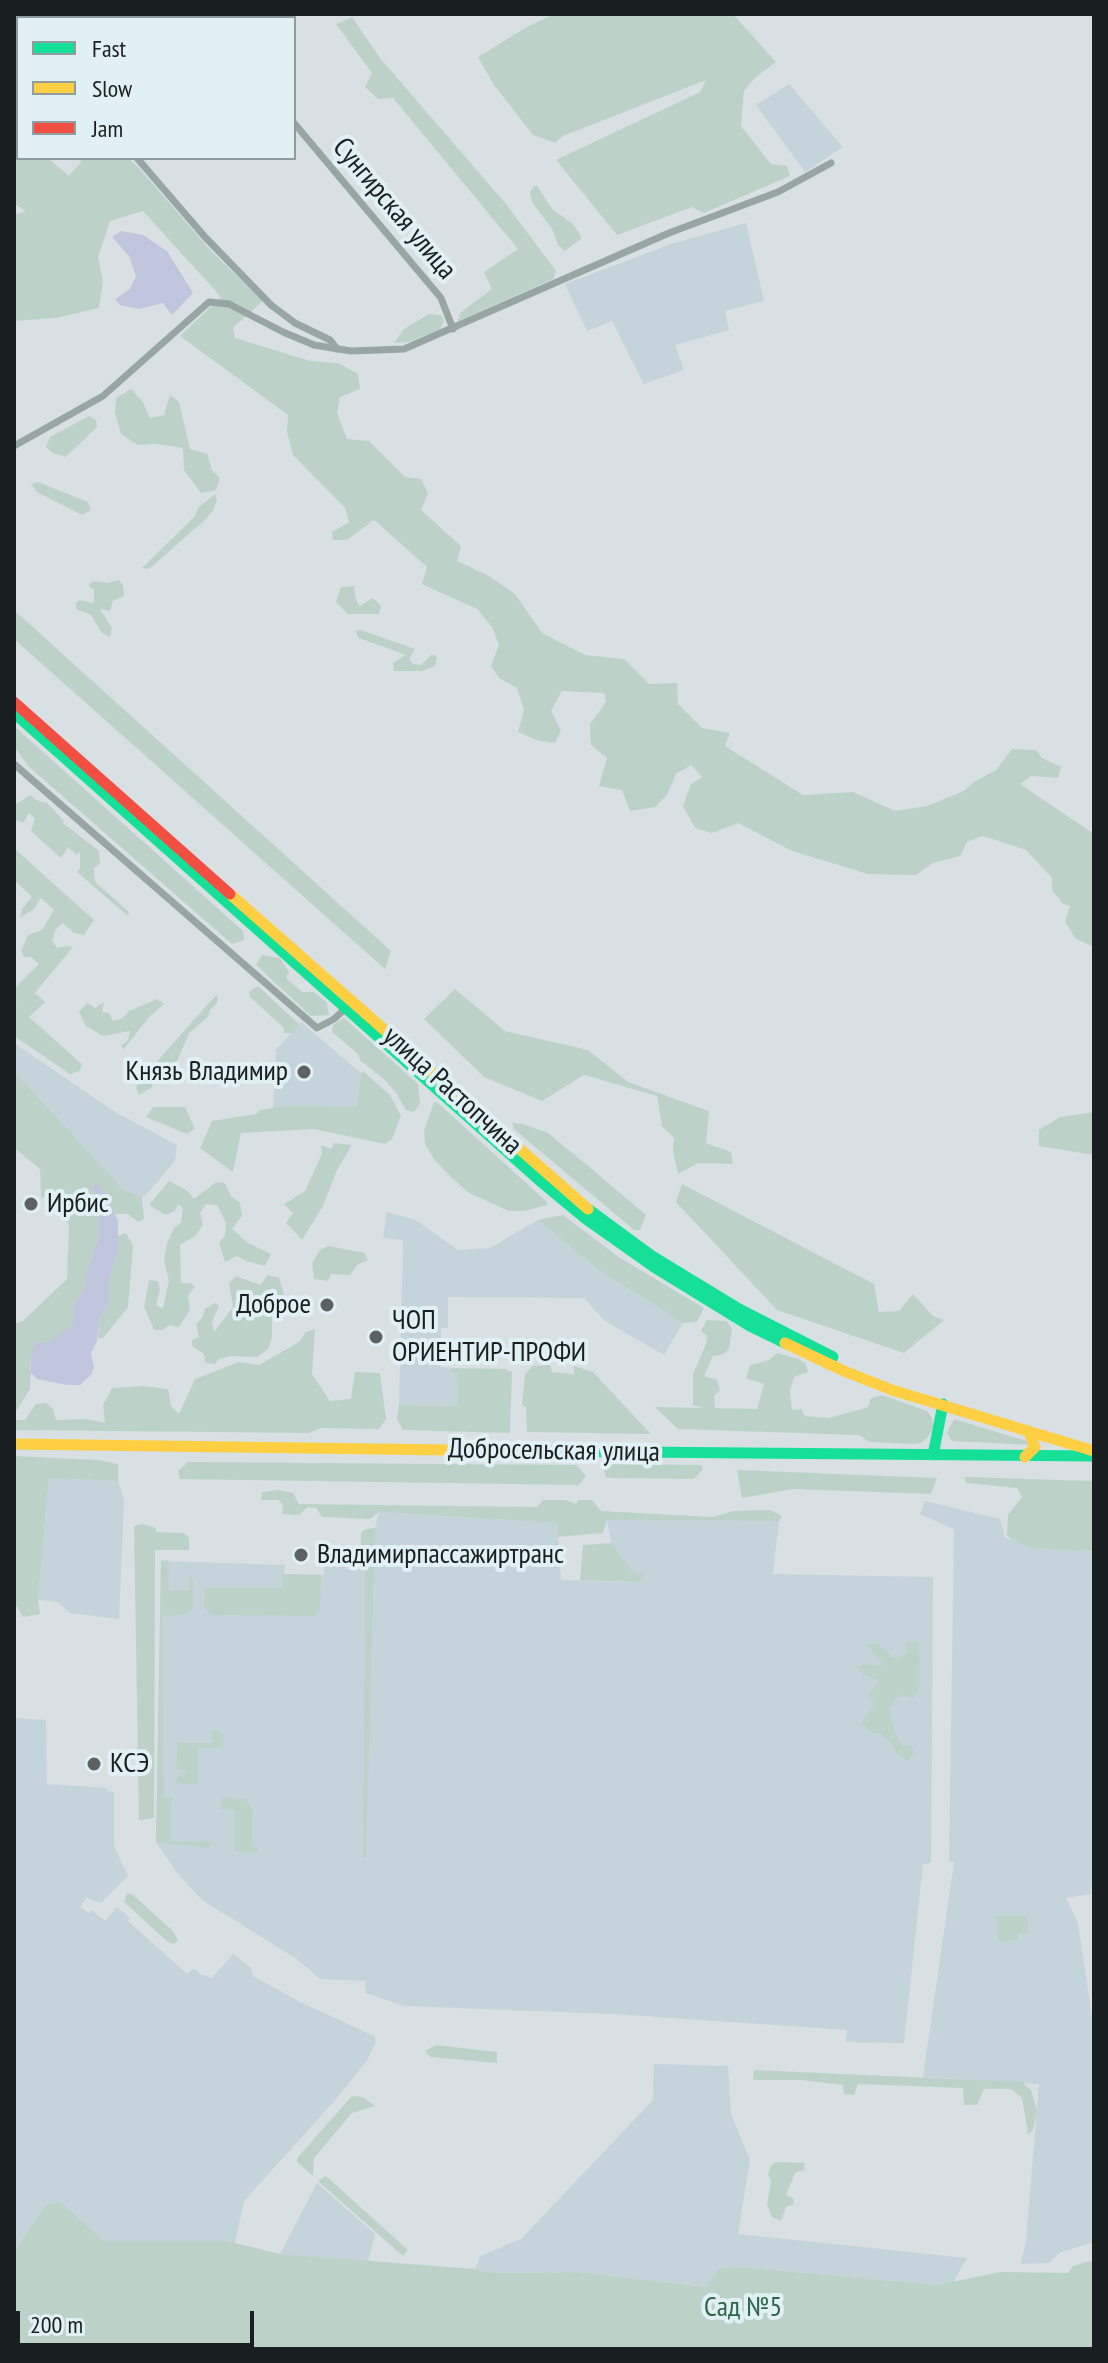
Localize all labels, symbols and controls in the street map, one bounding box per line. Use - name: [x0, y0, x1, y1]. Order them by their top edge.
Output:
- legend: [16, 16, 296, 160]
- text: Fast: [92, 33, 126, 64]
- text: Slow: [92, 73, 132, 104]
- text: Jam: [92, 113, 123, 144]
- street label: Сунгирская улица: [325, 131, 463, 287]
- street label: улица Растопчина: [375, 1020, 529, 1162]
- place label: Князь Владимир: [125, 1055, 288, 1089]
- marker: Князь Владимир: [295, 1063, 313, 1081]
- place label: Ирбис: [47, 1187, 109, 1221]
- marker: Ирбис: [22, 1195, 40, 1213]
- place label: Доброе: [236, 1288, 311, 1322]
- marker: Доброе: [318, 1296, 336, 1314]
- place label: ЧОП ОРИЕНТИР-ПРОФИ: [392, 1304, 586, 1370]
- marker: ЧОП ОРИЕНТИР-ПРОФИ: [367, 1328, 385, 1346]
- street label: Добросельская улица: [448, 1432, 660, 1470]
- place label: Владимирпассажиртранс: [317, 1538, 564, 1572]
- marker: Владимирпассажиртранс: [292, 1546, 310, 1564]
- place label: КСЭ: [110, 1747, 149, 1781]
- marker: КСЭ: [85, 1755, 103, 1773]
- park label: Сад №5: [704, 2291, 782, 2325]
- scale bar: [20, 2295, 258, 2345]
- text: 200 m: [30, 2309, 83, 2340]

